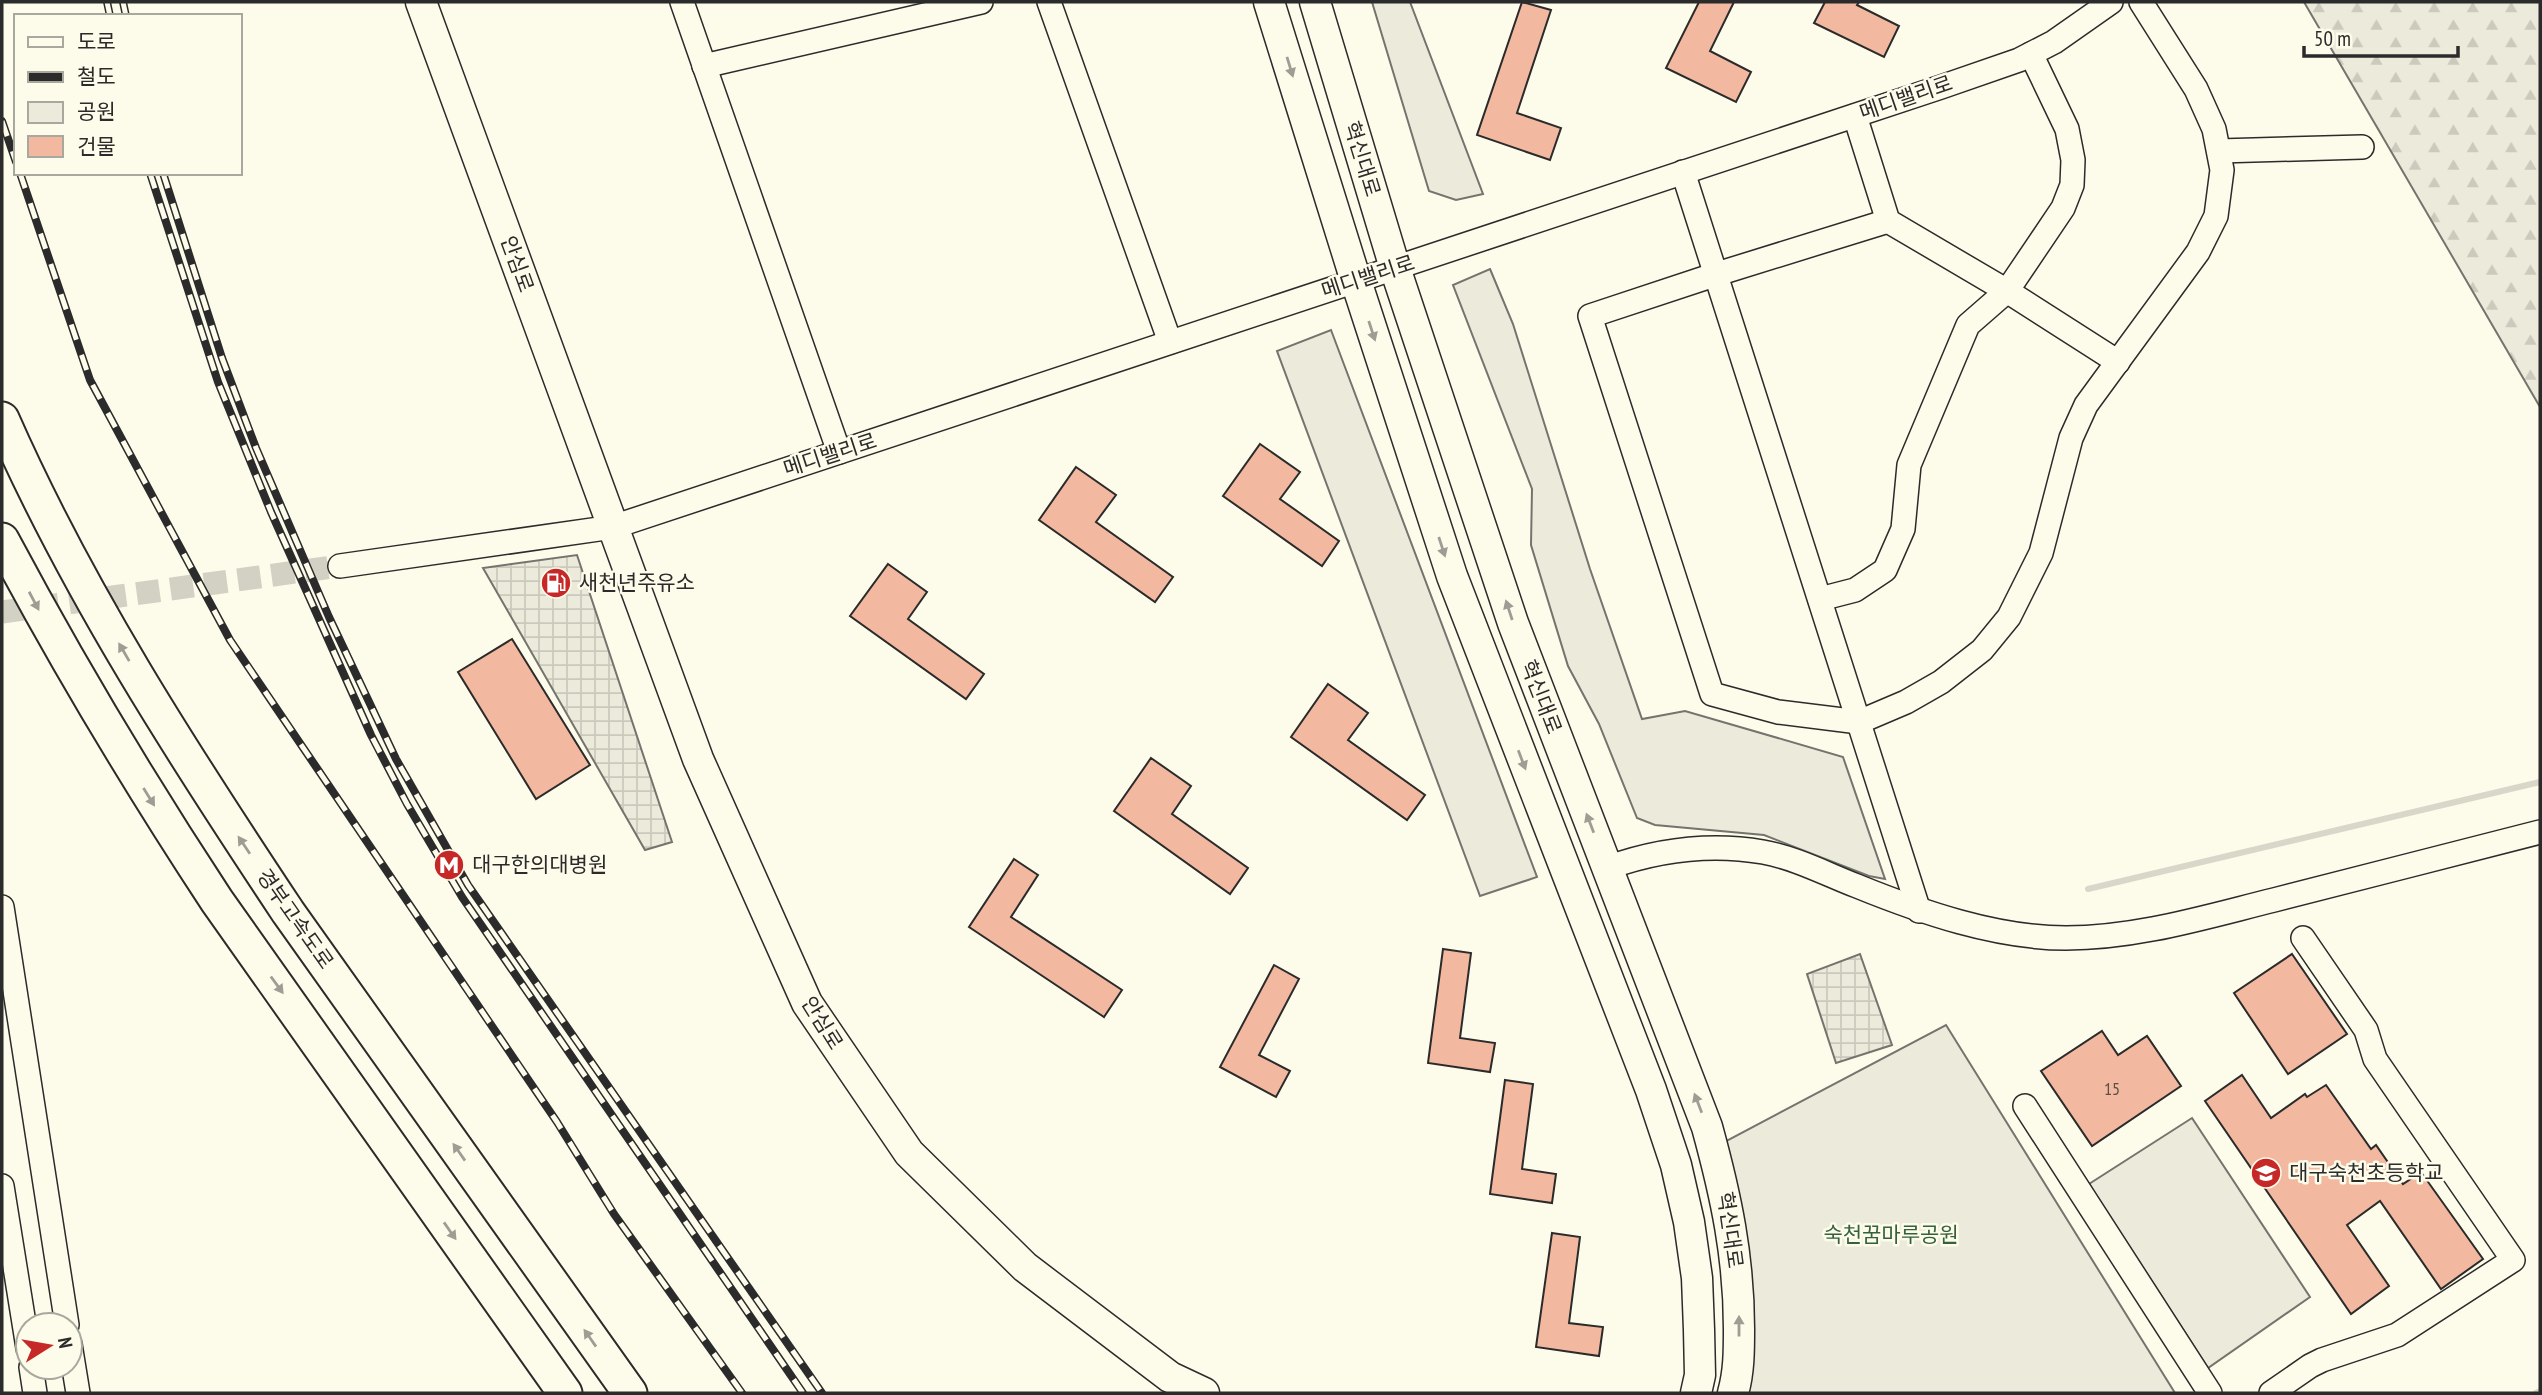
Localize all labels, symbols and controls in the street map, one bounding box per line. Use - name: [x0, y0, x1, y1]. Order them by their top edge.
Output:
- legend: [14, 14, 242, 175]
- scale bar: [2304, 14, 2458, 58]
- text: 50 m: [2314, 25, 2351, 52]
- text: 도로: [77, 28, 116, 55]
- one-way arrow: [1285, 57, 1295, 78]
- text: 철도: [77, 63, 116, 90]
- street label: 메디밸리로: [1856, 69, 1956, 126]
- text: 공원: [77, 98, 116, 125]
- street label: 혁신대로: [1338, 118, 1387, 200]
- text: 건물: [77, 133, 116, 160]
- street label: 안심로: [495, 232, 540, 296]
- street label: 메디밸리로: [1318, 249, 1418, 304]
- one-way arrow: [1367, 321, 1378, 342]
- street label: 메디밸리로: [780, 427, 880, 482]
- one-way arrow: [1438, 537, 1448, 558]
- fuel station icon: 새천년주유소: [539, 566, 573, 600]
- place label: 새천년주유소: [579, 569, 695, 596]
- one-way arrow: [28, 591, 40, 610]
- one-way arrow: [1503, 599, 1514, 620]
- one-way arrow: [118, 642, 130, 661]
- street label: 혁신대로: [1515, 656, 1568, 738]
- one-way arrow: [1517, 750, 1528, 771]
- one-way arrow: [143, 787, 156, 806]
- one-way arrow: [1584, 812, 1595, 833]
- one-way arrow: [237, 836, 251, 854]
- metro station icon: 대구한의대병원: [432, 848, 466, 882]
- place label: 대구한의대병원: [472, 851, 607, 878]
- street label: 경부고속도로: [251, 863, 340, 974]
- one-way arrow: [270, 976, 284, 994]
- street label: 안심로: [796, 991, 849, 1054]
- house number: 15: [2104, 1077, 2120, 1100]
- one-way arrow: [1692, 1093, 1703, 1114]
- one-way arrow: [452, 1143, 466, 1161]
- school or university icon: 대구숙천초등학교: [2249, 1156, 2283, 1190]
- place label: 대구숙천초등학교: [2289, 1159, 2444, 1186]
- street label: 혁신대로: [1712, 1190, 1749, 1270]
- park label: 숙천꿈마루공원: [1823, 1221, 1959, 1248]
- one-way arrow: [443, 1222, 457, 1240]
- north arrow: [14, 1311, 84, 1381]
- one-way arrow: [1733, 1314, 1745, 1336]
- one-way arrow: [583, 1329, 597, 1347]
- text: N: [53, 1335, 78, 1350]

